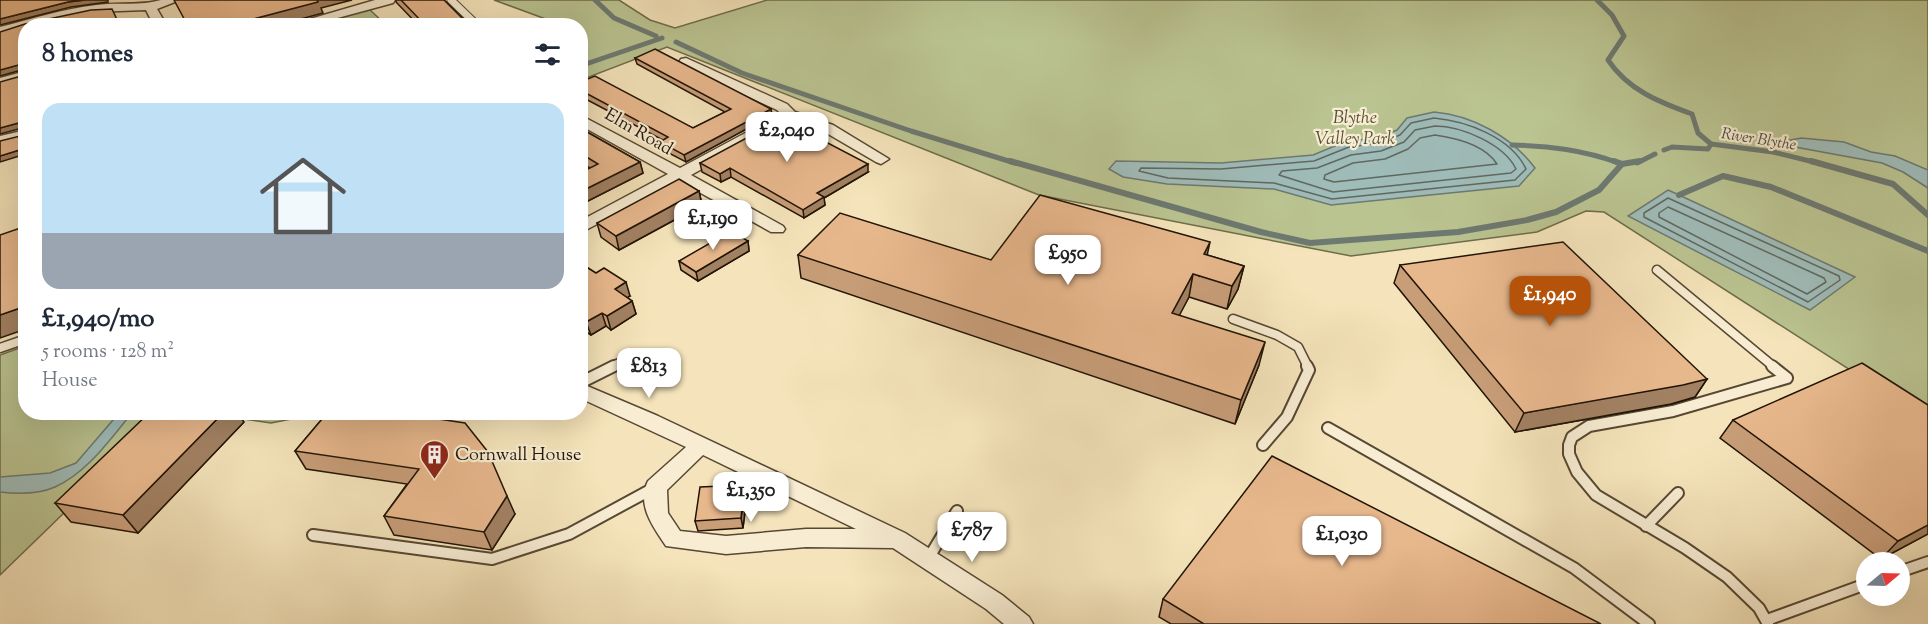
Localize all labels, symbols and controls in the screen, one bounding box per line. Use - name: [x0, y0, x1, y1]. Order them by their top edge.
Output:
- text: 8 homes: [42, 36, 133, 73]
- icon: filters: [531, 38, 564, 71]
- street label: Elm Road: [599, 103, 677, 163]
- park label: Blythe Valley Park: [1315, 106, 1395, 153]
- pin: £2,040: [738, 112, 836, 163]
- text: £2,040: [760, 117, 815, 146]
- water label: River Blythe: [1719, 123, 1798, 158]
- icon: home: [249, 142, 357, 250]
- pin: £1,190: [664, 200, 762, 251]
- text: £1,190: [688, 205, 738, 234]
- pin: £950: [1032, 235, 1104, 286]
- text: £950: [1049, 240, 1087, 269]
- pin: £1,940: [1501, 276, 1599, 327]
- text: £1,940: [1524, 281, 1576, 310]
- text: £1,940/mo: [42, 301, 155, 338]
- text: 5 rooms · 128 m²: [42, 338, 174, 367]
- pin: £813: [613, 348, 685, 399]
- text: £813: [631, 353, 667, 382]
- text: House: [42, 367, 97, 396]
- building icon: Cornwall House: [418, 438, 450, 480]
- place label: Cornwall House: [455, 443, 581, 469]
- pin: £1,350: [702, 472, 800, 523]
- text: £1,350: [727, 477, 775, 506]
- pin: £787: [936, 512, 1008, 563]
- pin: £1,030: [1293, 516, 1391, 567]
- text: £787: [951, 517, 993, 546]
- text: £1,030: [1316, 521, 1368, 550]
- north arrow: [1856, 552, 1910, 606]
- map controls: [1856, 552, 1910, 606]

